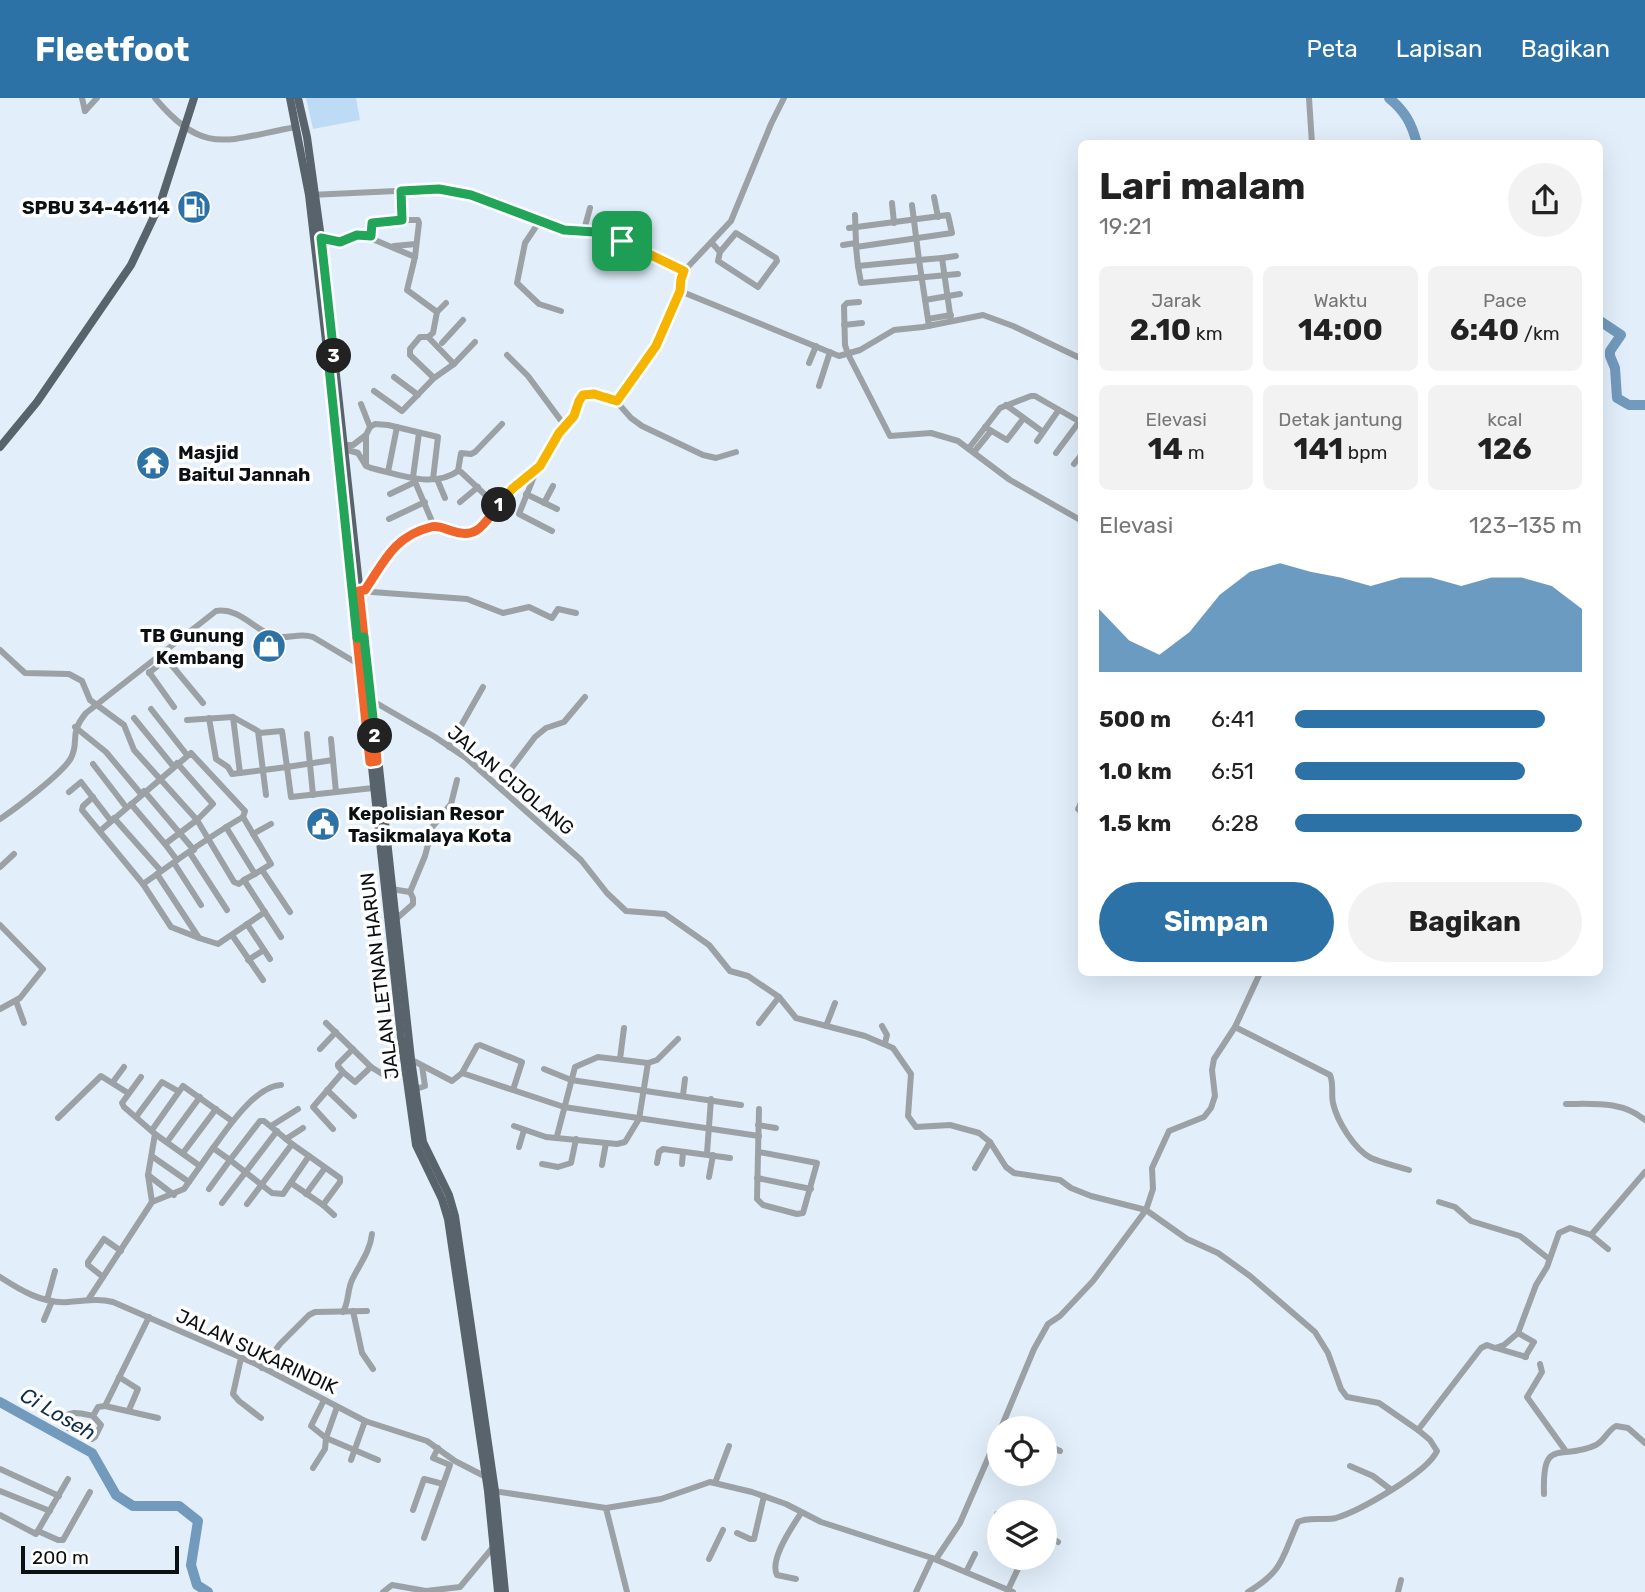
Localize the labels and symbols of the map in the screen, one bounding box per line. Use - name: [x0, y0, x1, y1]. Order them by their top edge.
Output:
- fuel station icon: SPBU 34-46114: [175, 188, 213, 226]
- place label: SPBU 34-46114: [22, 196, 170, 219]
- pin: [592, 211, 652, 271]
- pin: 3: [316, 338, 352, 374]
- place label: Masjid Baitul Jannah: [178, 441, 310, 486]
- temple icon: Masjid Baitul Jannah: [134, 444, 172, 482]
- pin: 1: [482, 488, 516, 522]
- place label: TB Gunung Kembang: [140, 624, 244, 669]
- shop icon: TB Gunung Kembang: [250, 627, 288, 665]
- pin: 2: [358, 718, 392, 754]
- street label: JALAN CIJOLANG: [443, 721, 579, 840]
- place label: Kepolisian Resor Tasikmalaya Kota: [348, 802, 511, 847]
- public building icon: Kepolisian Resor Tasikmalaya Kota: [304, 805, 342, 843]
- street label: JALAN LETNAN HARUN: [355, 871, 404, 1081]
- street label: JALAN SUKARINDIK: [172, 1304, 342, 1399]
- water label: Ci Loseh: [16, 1382, 100, 1445]
- scale bar: [21, 1543, 178, 1575]

